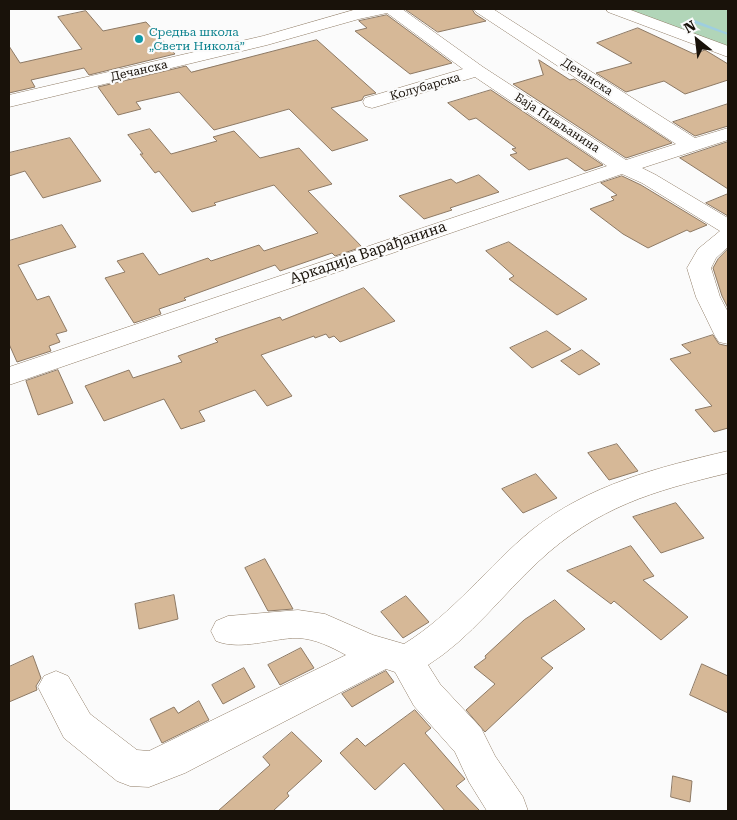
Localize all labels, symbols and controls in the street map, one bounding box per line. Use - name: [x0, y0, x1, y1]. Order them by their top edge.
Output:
- north arrow: [672, 15, 722, 65]
- text: N: [681, 17, 698, 36]
- place label: Средња школа „Свети Никола”: [149, 25, 245, 53]
- marker: Средња школа „Свети Никола”: [133, 33, 145, 45]
- street label: Дечанска: [559, 55, 615, 99]
- street label: Дечанска: [109, 57, 169, 85]
- street label: Колубарска: [388, 70, 462, 104]
- street label: Баја Пивљанина: [512, 90, 602, 156]
- street label: Аркадија Варађанина: [287, 218, 449, 288]

